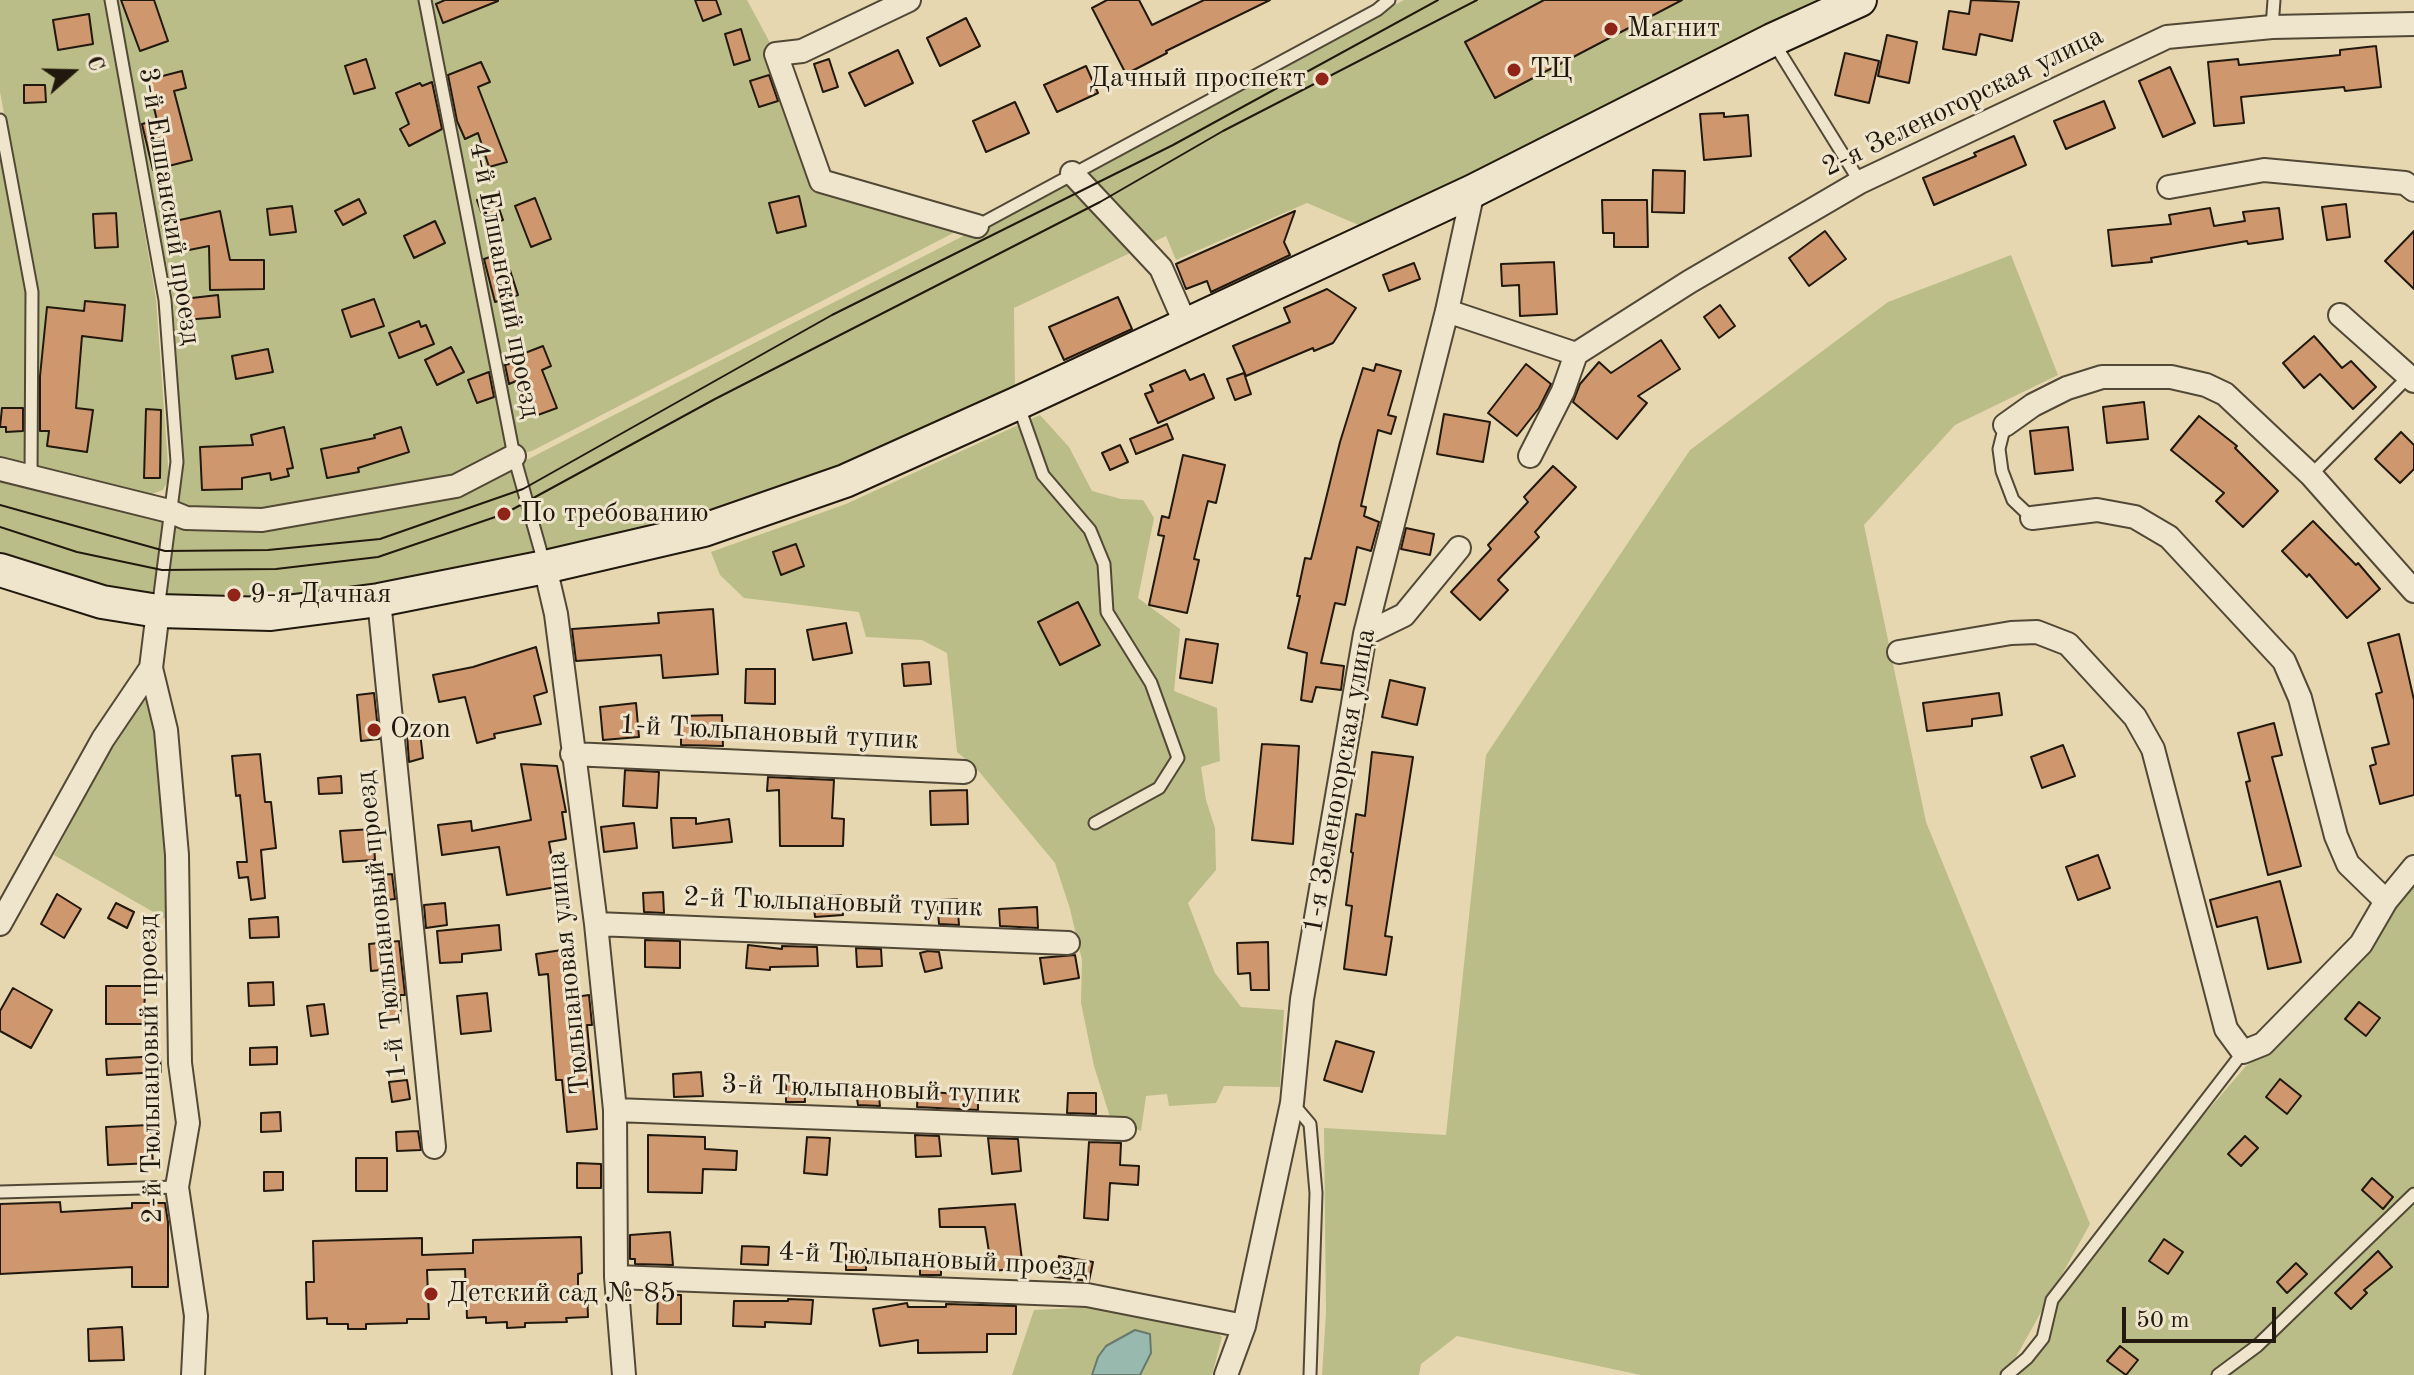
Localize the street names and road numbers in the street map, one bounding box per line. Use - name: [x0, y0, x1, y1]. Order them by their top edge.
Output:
- street label: 2-я Зеленогорская улица: [1817, 19, 2109, 185]
- street label: 3-й Елшанский проезд: [130, 65, 208, 347]
- street label: 4-й Елшанский проезд: [461, 139, 547, 421]
- street label: 1-я Зеленогорская улица: [1297, 626, 1383, 936]
- street label: 1-й Тюльпановый тупик: [619, 708, 919, 758]
- street label: 1-й Тюльпановый проезд: [349, 769, 415, 1081]
- street label: Тюльпановая улица: [540, 850, 598, 1096]
- street label: 2-й Тюльпановый тупик: [683, 881, 983, 925]
- street label: 2-й Тюльпановый проезд: [132, 914, 170, 1224]
- street label: 3-й Тюльпановый тупик: [721, 1068, 1021, 1112]
- street label: 4-й Тюльпановый проезд: [778, 1235, 1088, 1285]

